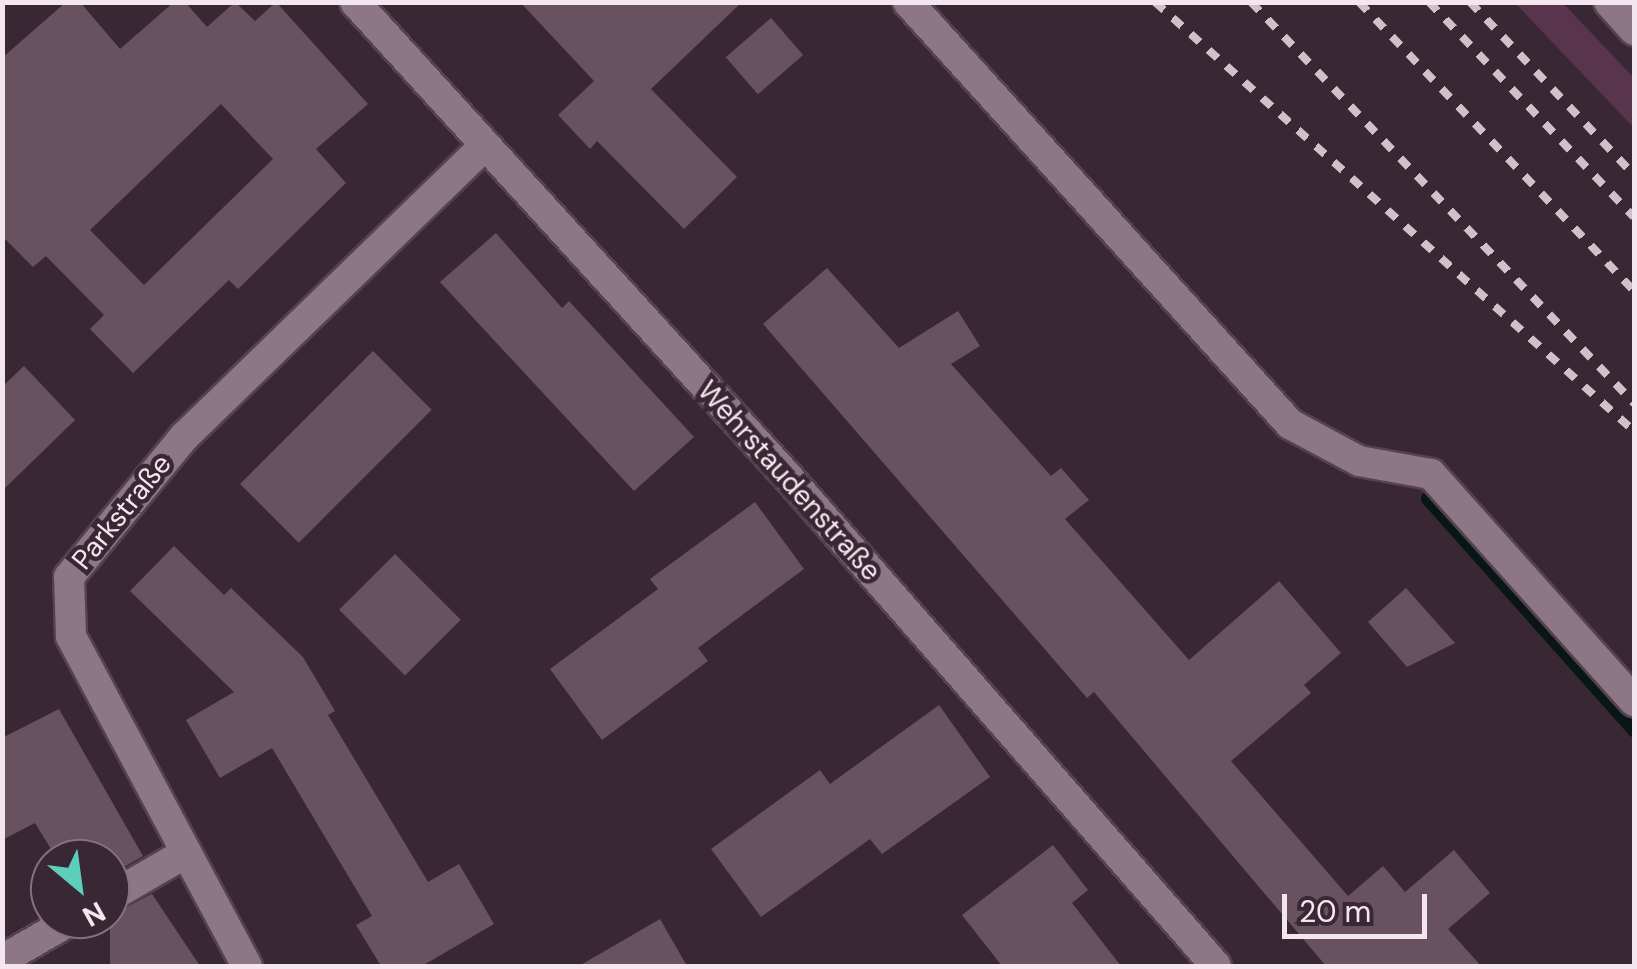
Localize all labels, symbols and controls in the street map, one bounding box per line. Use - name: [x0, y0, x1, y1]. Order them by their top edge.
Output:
- street label: Wehrstaudenstraße: [690, 374, 888, 588]
- street label: Parkstraße: [65, 448, 179, 576]
- north arrow: [30, 839, 130, 939]
- scale bar: [1287, 874, 1432, 936]
- text: 20 m: [1299, 892, 1371, 931]
- text: N: [76, 893, 112, 935]

